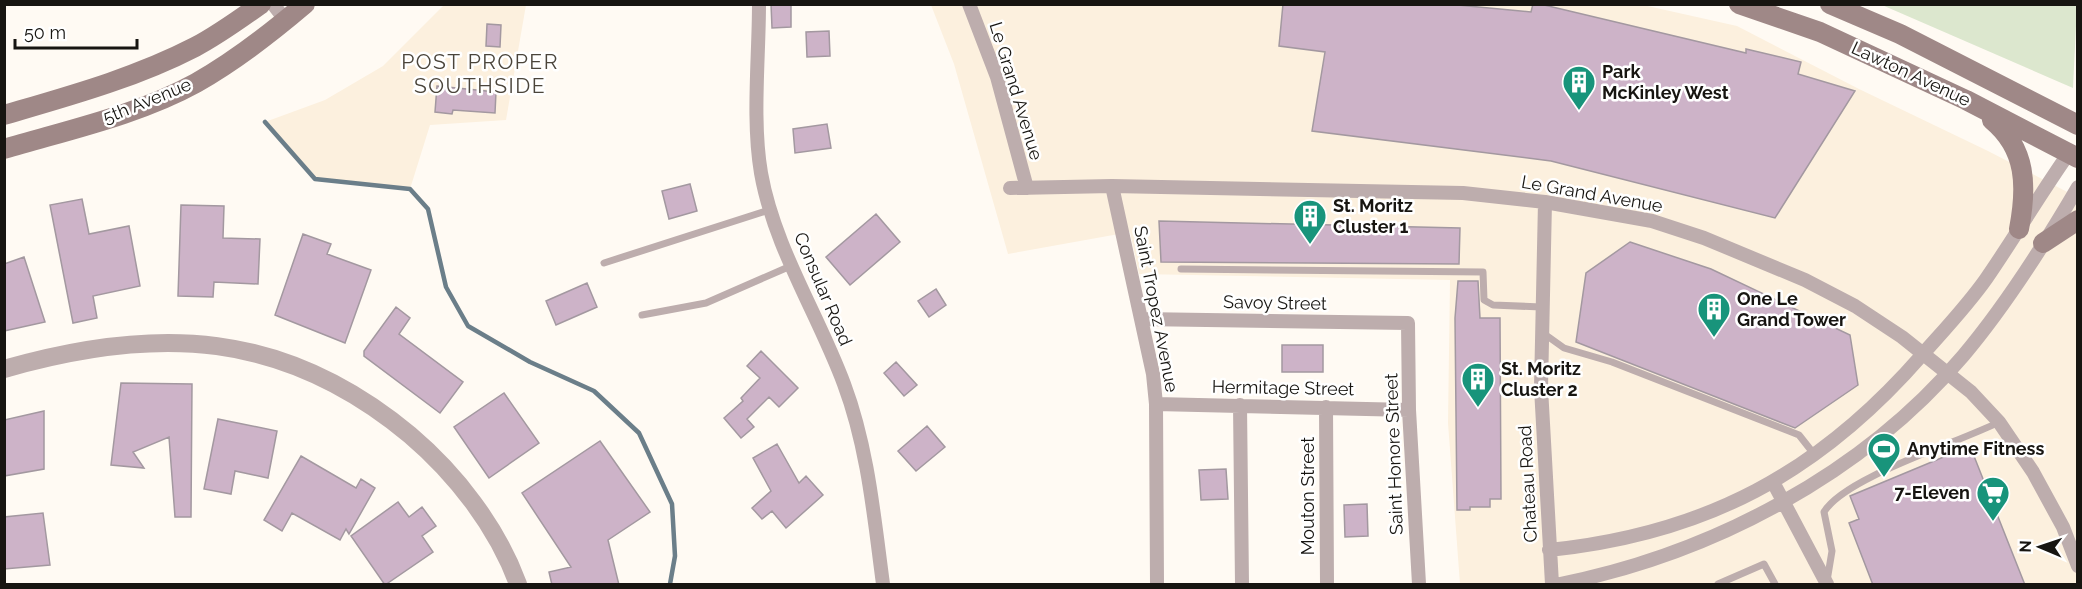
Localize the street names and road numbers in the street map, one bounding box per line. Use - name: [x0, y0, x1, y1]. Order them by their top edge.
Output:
- street label: Le Grand Avenue: [985, 19, 1048, 163]
- street label: Lawton Avenue: [1848, 37, 1974, 110]
- street label: 5th Avenue: [100, 73, 195, 128]
- street label: Le Grand Avenue: [1520, 171, 1665, 216]
- street label: Saint Tropez Avenue: [1130, 224, 1183, 394]
- street label: Consular Road: [790, 229, 857, 349]
- street label: Savoy Street: [1223, 291, 1327, 314]
- street label: Saint Honore Street: [1380, 373, 1407, 535]
- street label: Hermitage Street: [1212, 376, 1354, 399]
- street label: Chateau Road: [1514, 425, 1541, 543]
- street label: Mouton Street: [1297, 437, 1318, 555]

